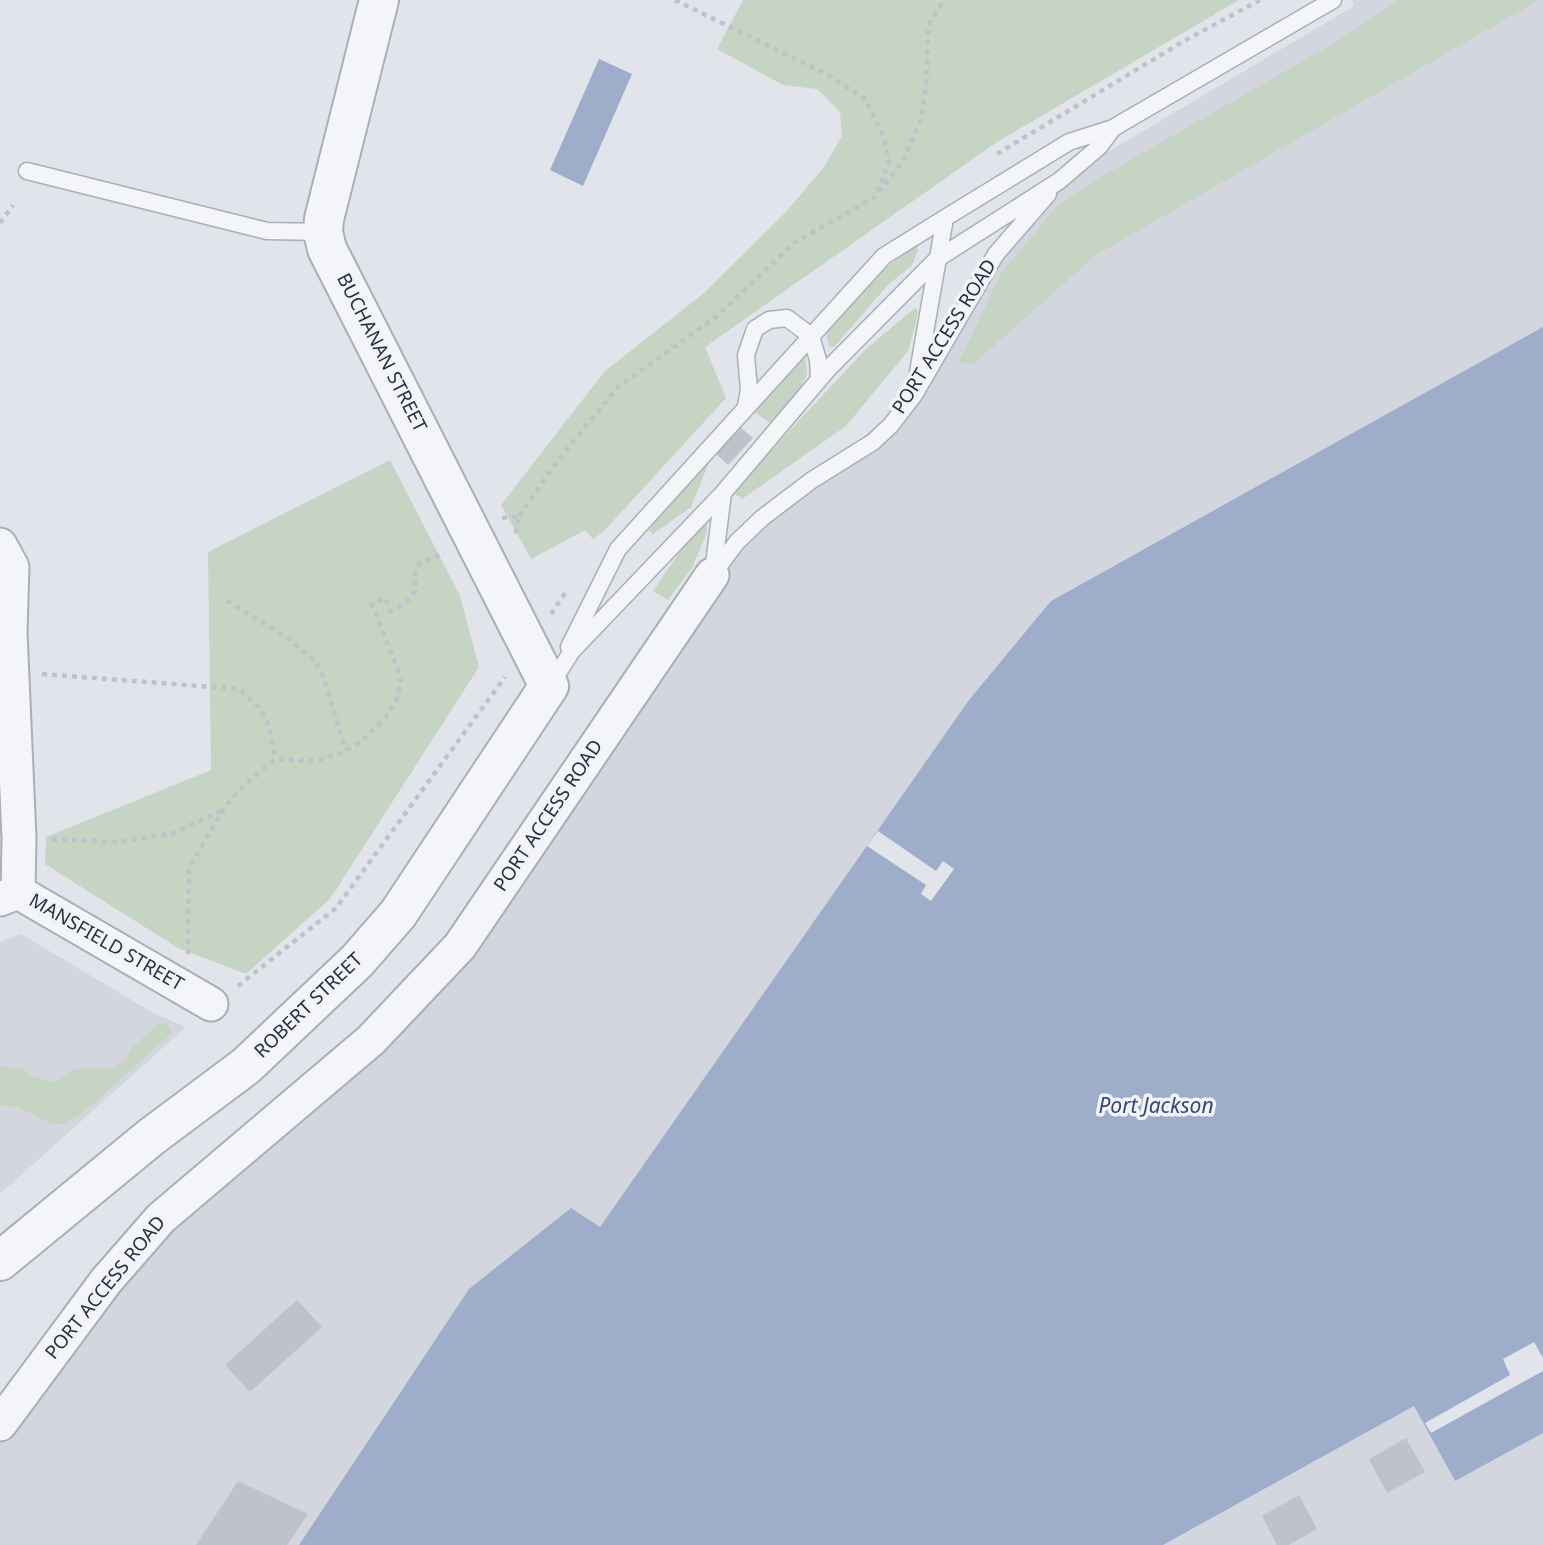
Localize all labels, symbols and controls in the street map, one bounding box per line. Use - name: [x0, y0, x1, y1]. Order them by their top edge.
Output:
- street label: PORT ACCESS ROAD: [888, 256, 1002, 418]
- street label: BUCHANAN STREET: [331, 270, 431, 436]
- street label: PORT ACCESS ROAD: [490, 736, 608, 896]
- street label: MANSFIELD STREET: [25, 890, 187, 996]
- street label: ROBERT STREET: [250, 949, 368, 1063]
- water label: Port Jackson: [1098, 1094, 1214, 1120]
- street label: PORT ACCESS ROAD: [41, 1212, 171, 1364]

